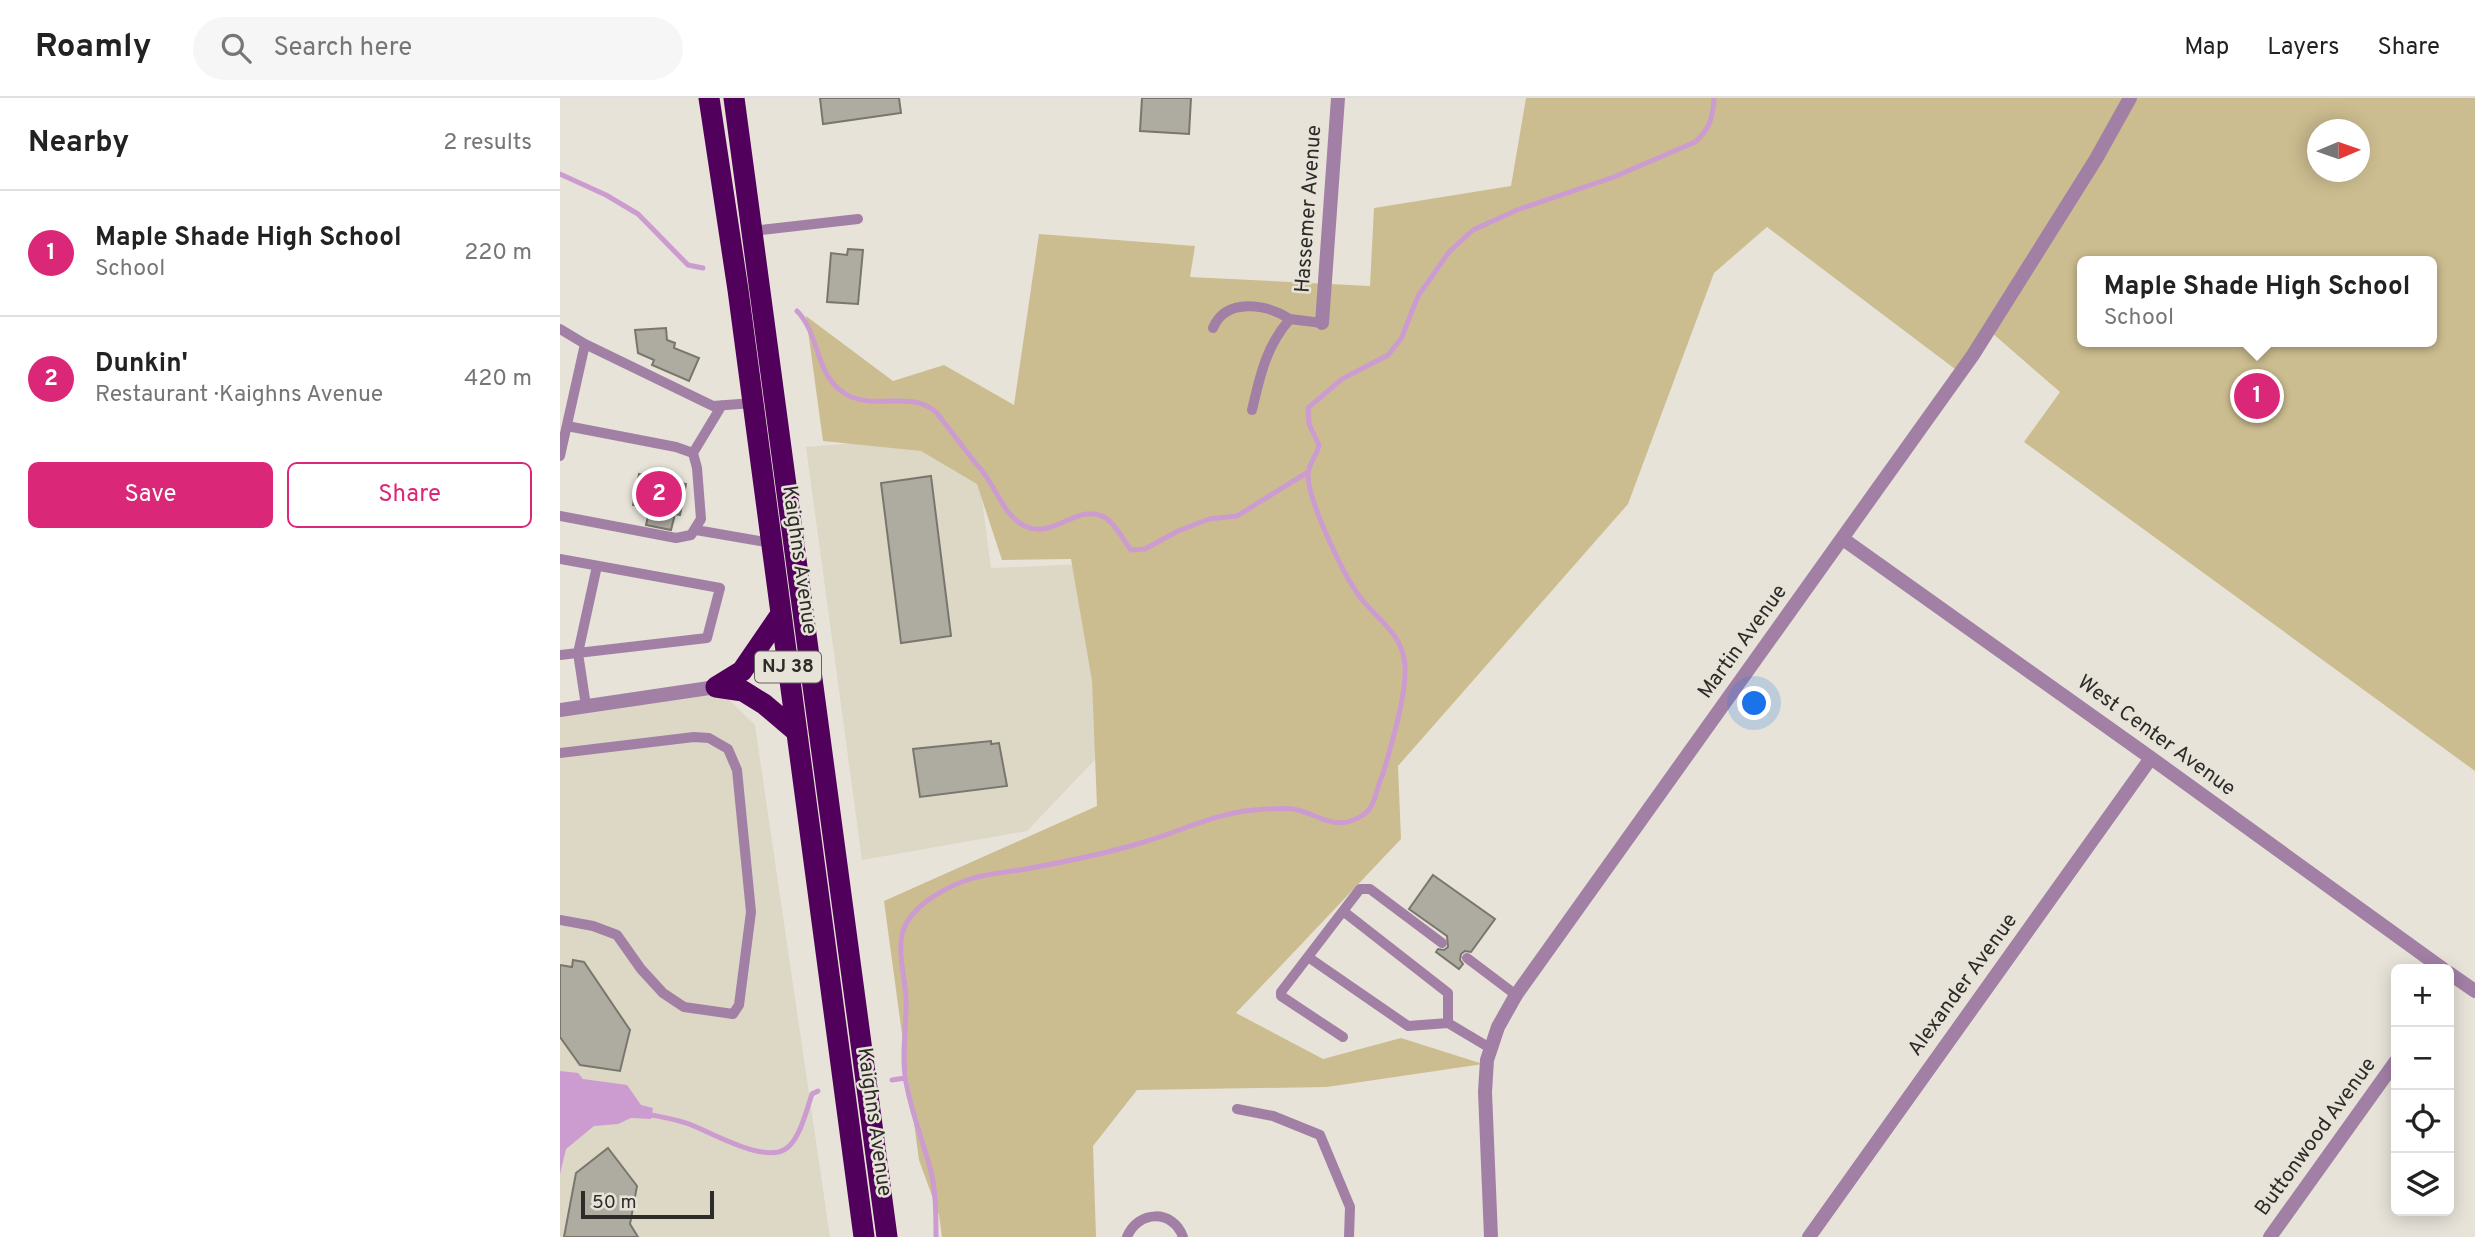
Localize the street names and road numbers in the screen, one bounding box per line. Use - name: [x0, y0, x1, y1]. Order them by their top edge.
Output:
- street label: Hassemer Avenue: [1290, 124, 1328, 294]
- street label: Kaighns Avenue: [775, 484, 823, 636]
- street label: Martin Avenue: [1692, 579, 1794, 705]
- road number: NJ 38: [755, 652, 821, 682]
- street label: West Center Avenue: [2072, 669, 2240, 803]
- street label: Alexander Avenue: [1902, 908, 2024, 1062]
- street label: Kaighns Avenue: [850, 1046, 898, 1198]
- street label: Buttonwood Avenue: [2249, 1053, 2383, 1221]

